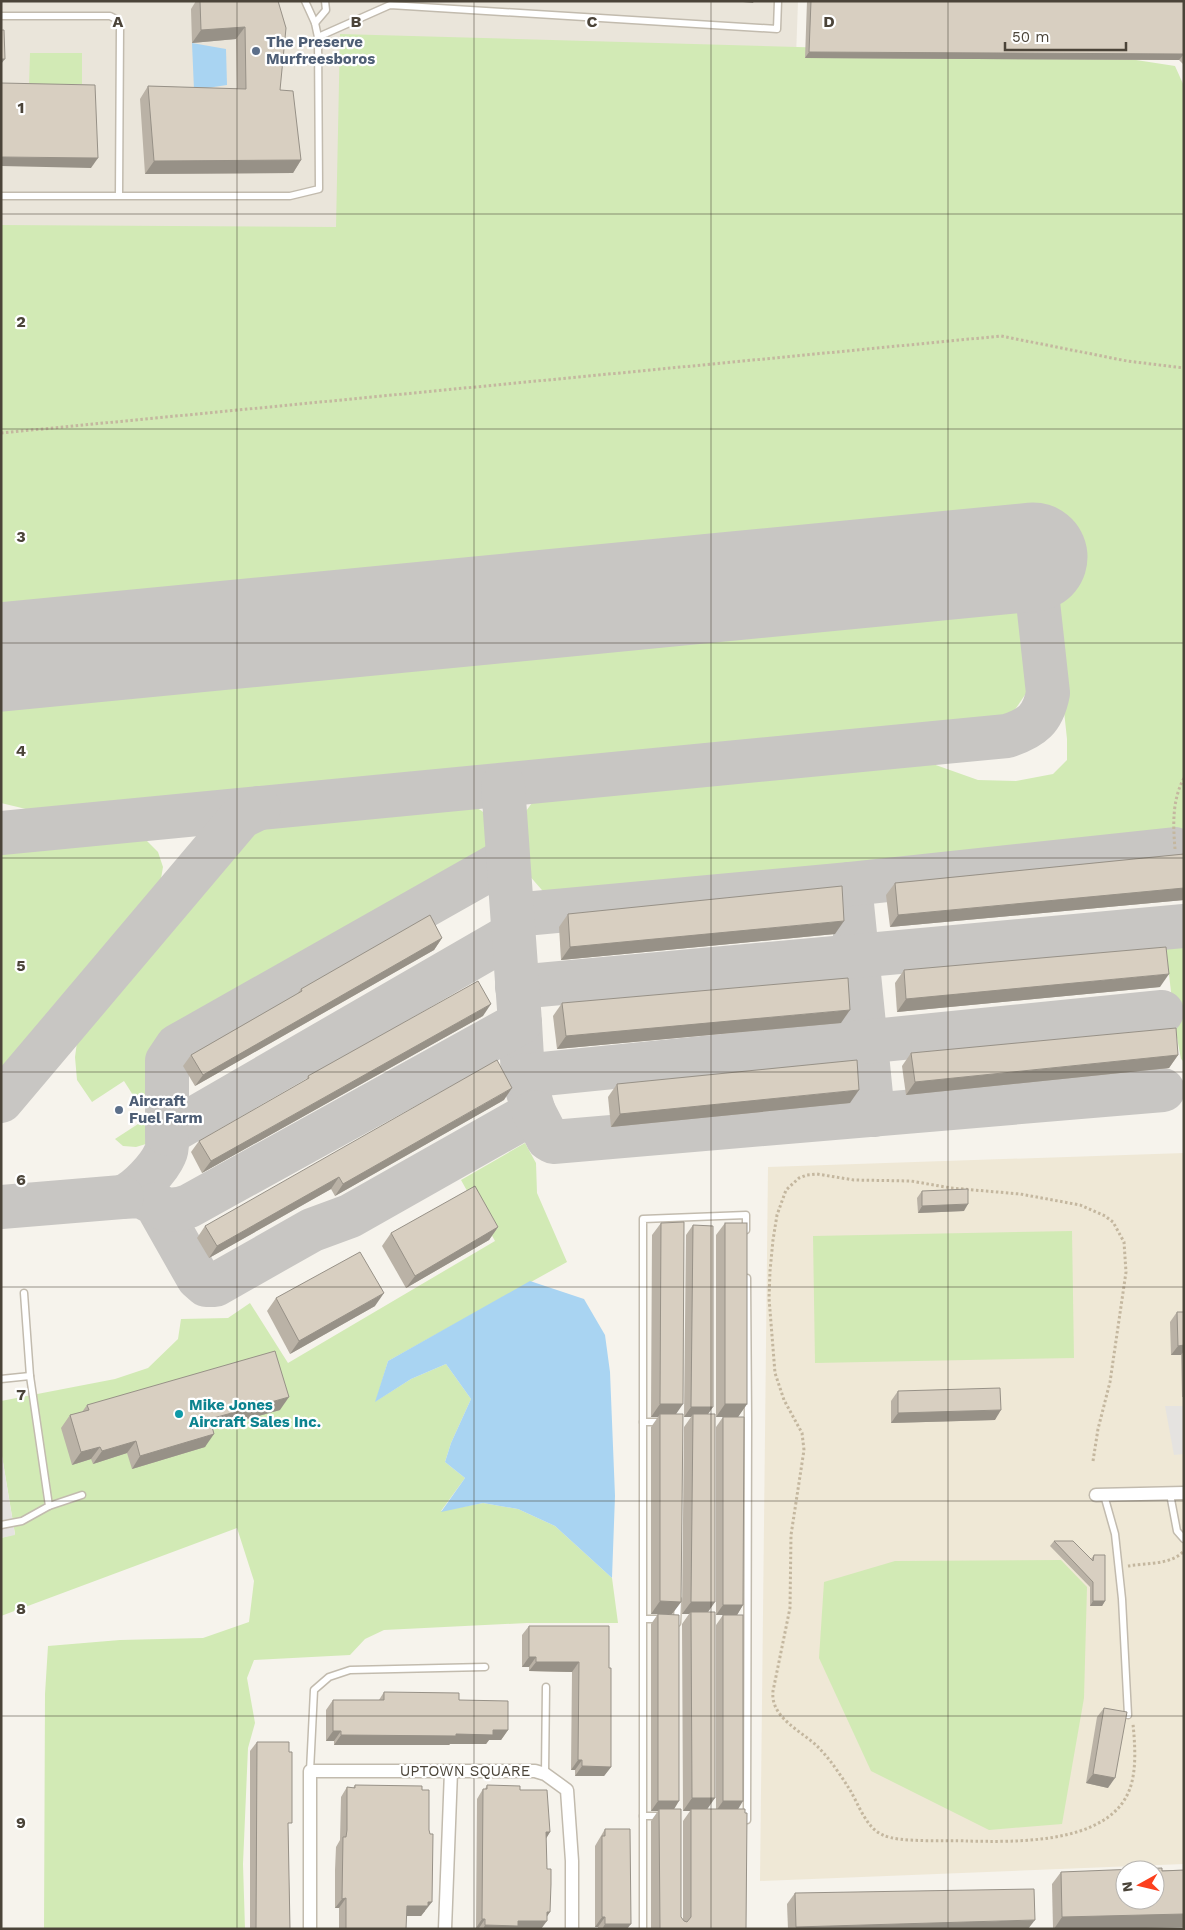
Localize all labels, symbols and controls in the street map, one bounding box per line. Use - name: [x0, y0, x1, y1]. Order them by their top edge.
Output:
- text: A: [113, 12, 124, 31]
- text: B: [351, 12, 362, 31]
- text: C: [587, 12, 598, 31]
- text: D: [823, 12, 835, 31]
- scale bar: [1005, 20, 1126, 52]
- text: 50 m: [1012, 28, 1049, 46]
- place label: The Preserve Murfreesboros: [266, 33, 375, 68]
- marker: The Preserve Murfreesboros: [250, 45, 262, 57]
- text: 1: [18, 98, 24, 117]
- text: 2: [16, 312, 26, 331]
- text: 3: [16, 527, 26, 546]
- text: 4: [16, 741, 26, 760]
- text: 5: [16, 956, 26, 975]
- place label: Aircraft Fuel Farm: [129, 1092, 203, 1127]
- marker: Aircraft Fuel Farm: [113, 1104, 125, 1116]
- text: 6: [16, 1170, 26, 1189]
- text: 7: [16, 1385, 26, 1404]
- place label: Mike Jones Aircraft Sales Inc.: [189, 1396, 321, 1431]
- marker: Mike Jones Aircraft Sales Inc.: [173, 1408, 185, 1420]
- text: 8: [16, 1599, 26, 1618]
- street label: UPTOWN SQUARE: [400, 1762, 530, 1780]
- text: 9: [16, 1813, 26, 1832]
- north arrow: [1115, 1860, 1165, 1910]
- text: N: [1118, 1881, 1136, 1893]

